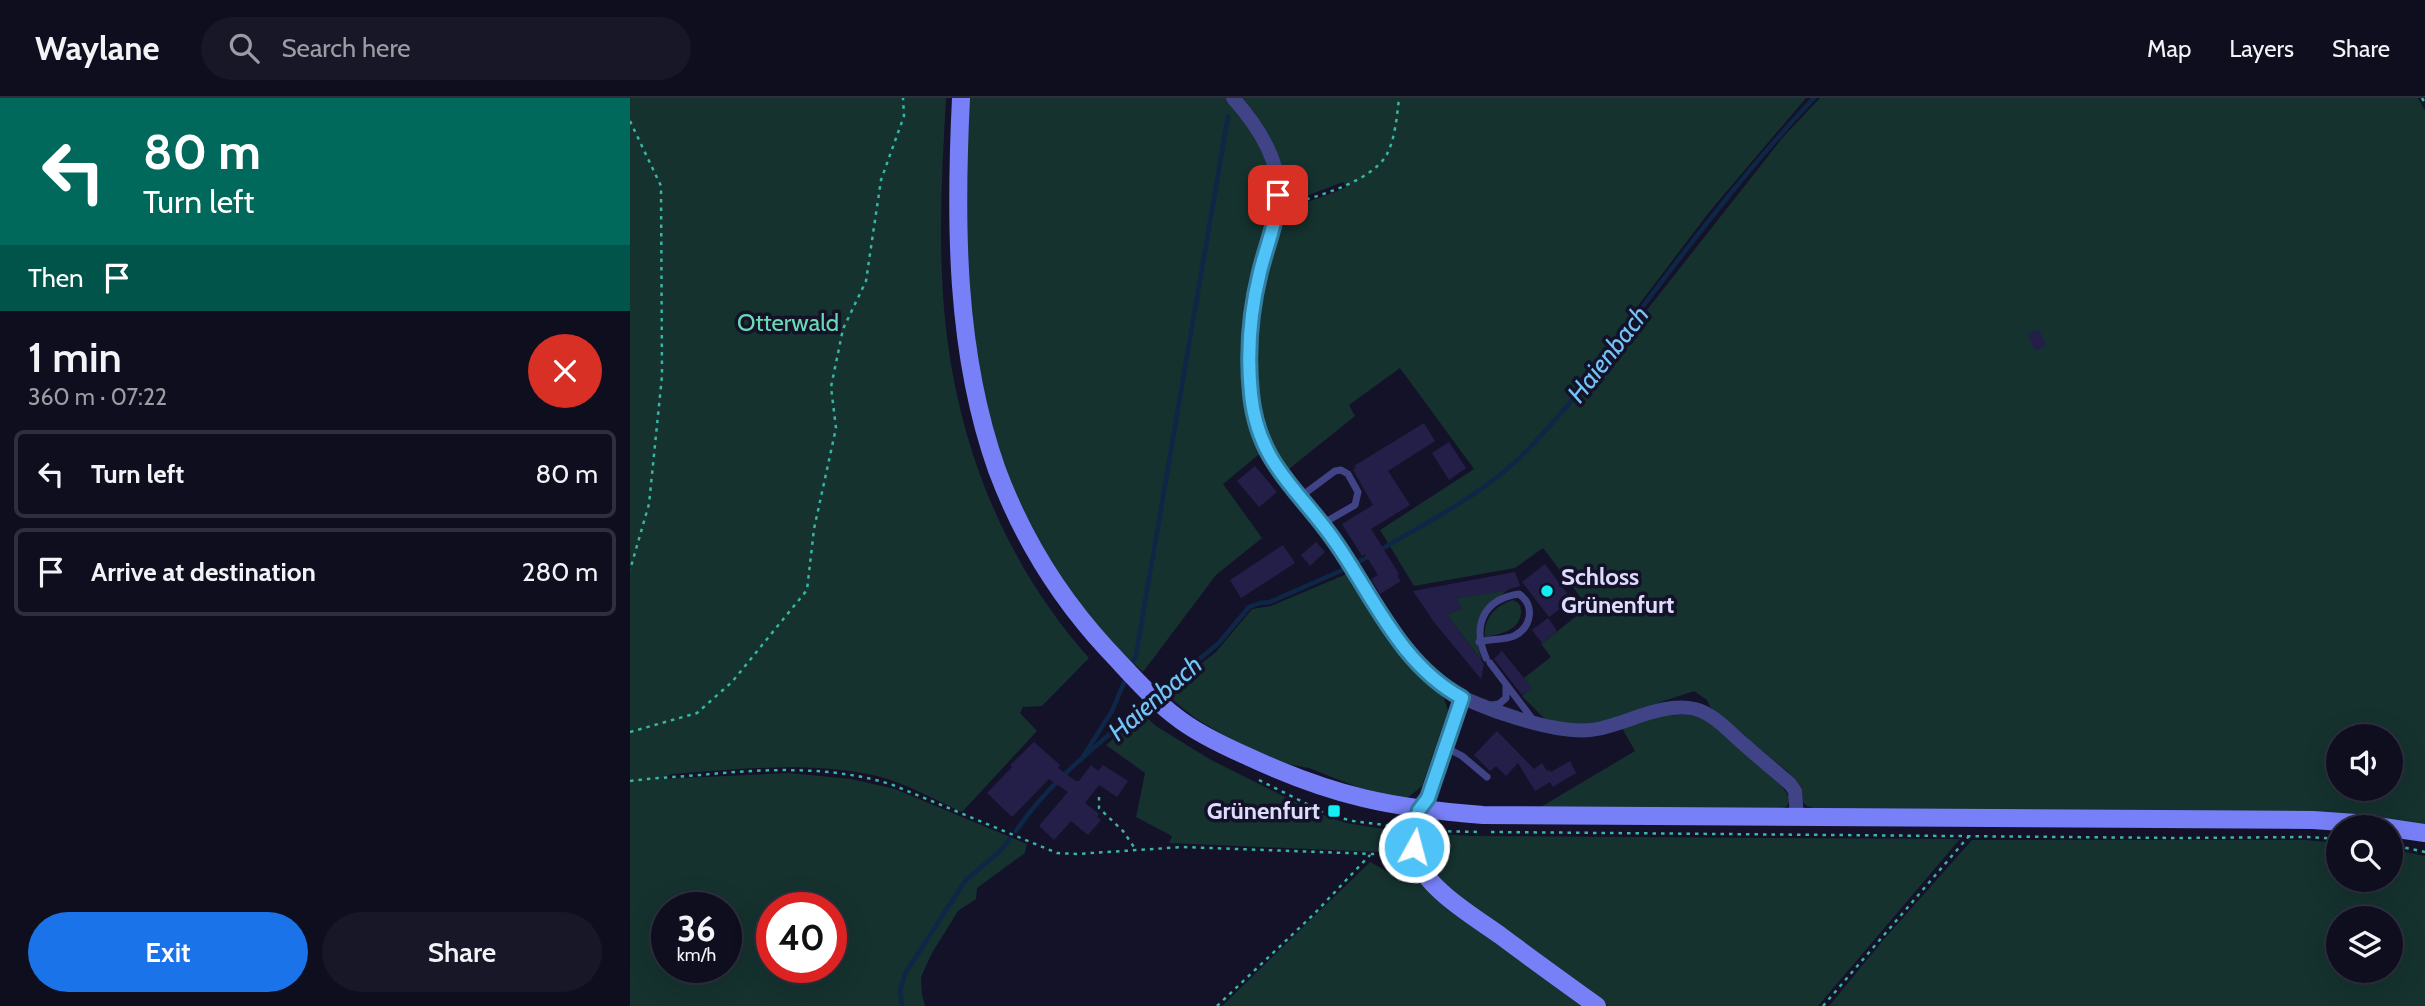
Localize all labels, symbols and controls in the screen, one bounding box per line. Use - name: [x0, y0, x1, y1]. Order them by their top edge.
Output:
- search box: [201, 17, 691, 80]
- text: Waylane: [35, 28, 159, 68]
- icon: search: [225, 29, 263, 67]
- text: Search here: [281, 32, 411, 64]
- text: Map: [2147, 34, 2191, 63]
- text: Layers: [2229, 34, 2294, 63]
- text: Share: [2332, 34, 2390, 63]
- text: 80 m: [143, 122, 261, 181]
- icon: left: [28, 126, 119, 217]
- pin: [1248, 165, 1308, 225]
- icon: arrive: [1259, 176, 1297, 214]
- text: Turn left: [143, 182, 254, 221]
- icon: arrive: [98, 259, 136, 297]
- text: Then: [28, 262, 84, 294]
- water label: Haienbach: [1560, 299, 1656, 409]
- park label: Otterwald: [737, 308, 839, 337]
- text: 1 min: [28, 331, 122, 383]
- button: close: [528, 334, 602, 408]
- text: 360 m · 07:22: [28, 383, 167, 411]
- icon: left: [32, 455, 70, 493]
- text: Turn left: [91, 458, 184, 490]
- text: 80 m: [535, 458, 598, 490]
- icon: arrive: [32, 553, 70, 591]
- text: Arrive at destination: [91, 556, 316, 588]
- text: 280 m: [522, 556, 598, 588]
- place label: Schloss Grünenfurt: [1561, 562, 1674, 619]
- marker: Schloss Grünenfurt: [1539, 583, 1555, 599]
- water label: Haienbach: [1101, 649, 1209, 747]
- map controls: [2326, 724, 2403, 983]
- button: sound: [2326, 724, 2403, 801]
- place label: Grünenfurt: [1207, 796, 1320, 825]
- marker: Grünenfurt: [1326, 803, 1342, 819]
- position arrow: [1377, 810, 1451, 884]
- button: search: [2326, 815, 2403, 892]
- speed limit sign: 40: [756, 892, 847, 983]
- button: layers: [2326, 906, 2403, 983]
- text: 36: [677, 907, 716, 950]
- button: Exit: [28, 912, 308, 992]
- button: Share: [322, 912, 602, 992]
- text: km/h: [677, 944, 716, 966]

